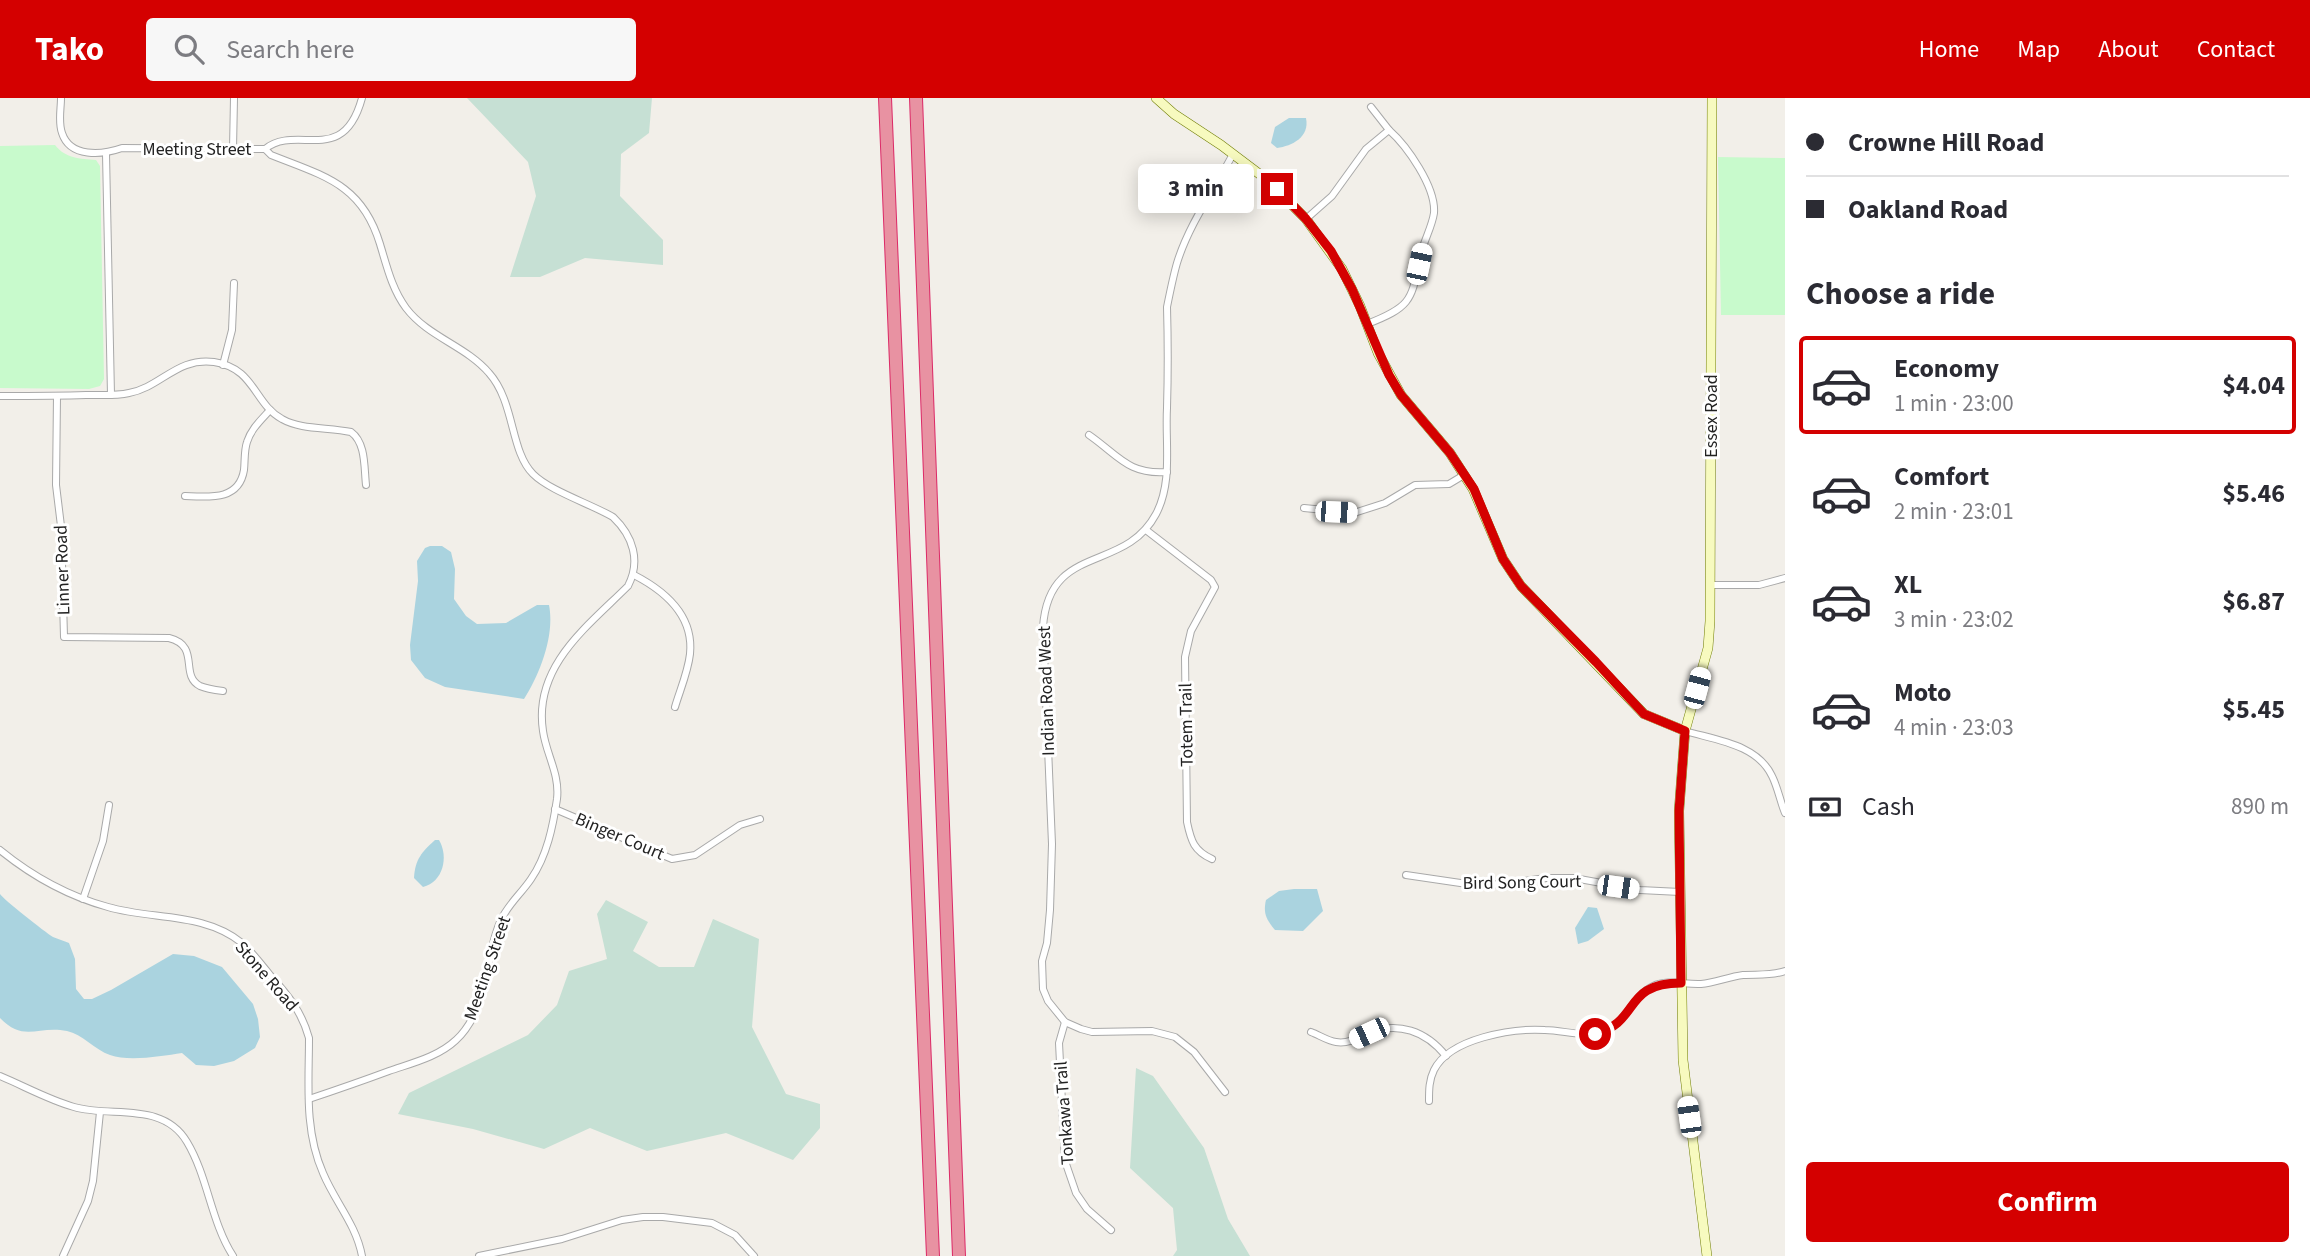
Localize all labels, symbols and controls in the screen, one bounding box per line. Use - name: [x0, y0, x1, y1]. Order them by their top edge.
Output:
- search box: [146, 18, 636, 81]
- text: Tako: [35, 26, 104, 73]
- icon: search: [170, 30, 208, 68]
- text: Search here: [226, 31, 354, 68]
- text: Home: [1919, 32, 1979, 67]
- text: Map: [2017, 32, 2060, 67]
- text: About: [2098, 32, 2159, 67]
- text: Contact: [2197, 32, 2275, 67]
- text: Crowne Hill Road: [1848, 124, 2044, 161]
- street label: Meeting Street: [143, 137, 251, 162]
- callout: 3 min: [1137, 164, 1252, 214]
- text: 3 min: [1168, 172, 1224, 205]
- route end: [1261, 173, 1293, 205]
- text: Oakland Road: [1848, 191, 2008, 228]
- car: [1405, 241, 1434, 287]
- text: Choose a ride: [1806, 271, 1995, 317]
- text: Economy: [1894, 350, 1999, 387]
- icon: car: [1810, 354, 1873, 417]
- text: $4.04: [2222, 367, 2285, 404]
- street label: Essex Road: [1699, 374, 1724, 458]
- text: 1 min · 23:00: [1894, 387, 2014, 420]
- text: Comfort: [1894, 458, 1989, 495]
- icon: car: [1810, 462, 1873, 525]
- text: $5.46: [2222, 475, 2285, 512]
- text: 2 min · 23:01: [1894, 495, 2014, 528]
- car: [1315, 501, 1358, 523]
- street label: Linner Road: [48, 524, 77, 616]
- text: XL: [1894, 566, 1922, 603]
- icon: car: [1810, 570, 1873, 633]
- text: $6.87: [2222, 583, 2285, 620]
- text: 3 min · 23:02: [1894, 603, 2014, 636]
- street label: Indian Road West: [1032, 626, 1061, 756]
- car: [1682, 665, 1713, 711]
- text: Moto: [1894, 674, 1951, 711]
- icon: car: [1810, 678, 1873, 741]
- street label: Totem Trail: [1173, 683, 1200, 767]
- text: $5.45: [2222, 691, 2285, 728]
- text: 4 min · 23:03: [1894, 711, 2014, 744]
- icon: cash: [1806, 788, 1844, 826]
- text: Cash: [1862, 788, 1915, 825]
- text: 890 m: [2231, 790, 2289, 823]
- street label: Binger Court: [571, 806, 668, 866]
- street label: Bird Song Court: [1462, 869, 1582, 896]
- car: [1596, 874, 1641, 900]
- street label: Meeting Street: [458, 913, 517, 1024]
- street label: Stone Road: [229, 936, 304, 1017]
- car: [1346, 1015, 1393, 1051]
- route start: [1579, 1018, 1611, 1050]
- street label: Tonkawa Trail: [1048, 1060, 1081, 1166]
- car: [1676, 1095, 1703, 1139]
- button: Confirm: [1806, 1162, 2289, 1242]

